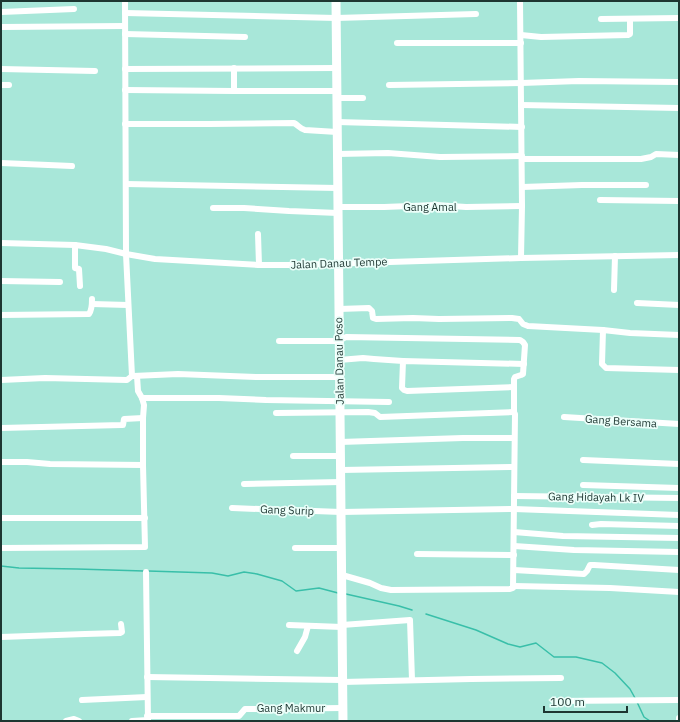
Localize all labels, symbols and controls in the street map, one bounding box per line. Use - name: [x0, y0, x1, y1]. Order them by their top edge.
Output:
- street label: Gang Amal: [403, 200, 457, 214]
- street label: Jalan Danau Tempe: [290, 254, 388, 272]
- street label: Jalan Danau Poso: [331, 317, 347, 405]
- street label: Gang Bersama: [585, 412, 658, 431]
- street label: Gang Hidayah Lk IV: [548, 489, 644, 505]
- street label: Gang Surip: [260, 502, 314, 518]
- scale bar: [544, 688, 627, 714]
- text: 100 m: [550, 694, 585, 709]
- street label: Gang Makmur: [257, 701, 325, 715]

